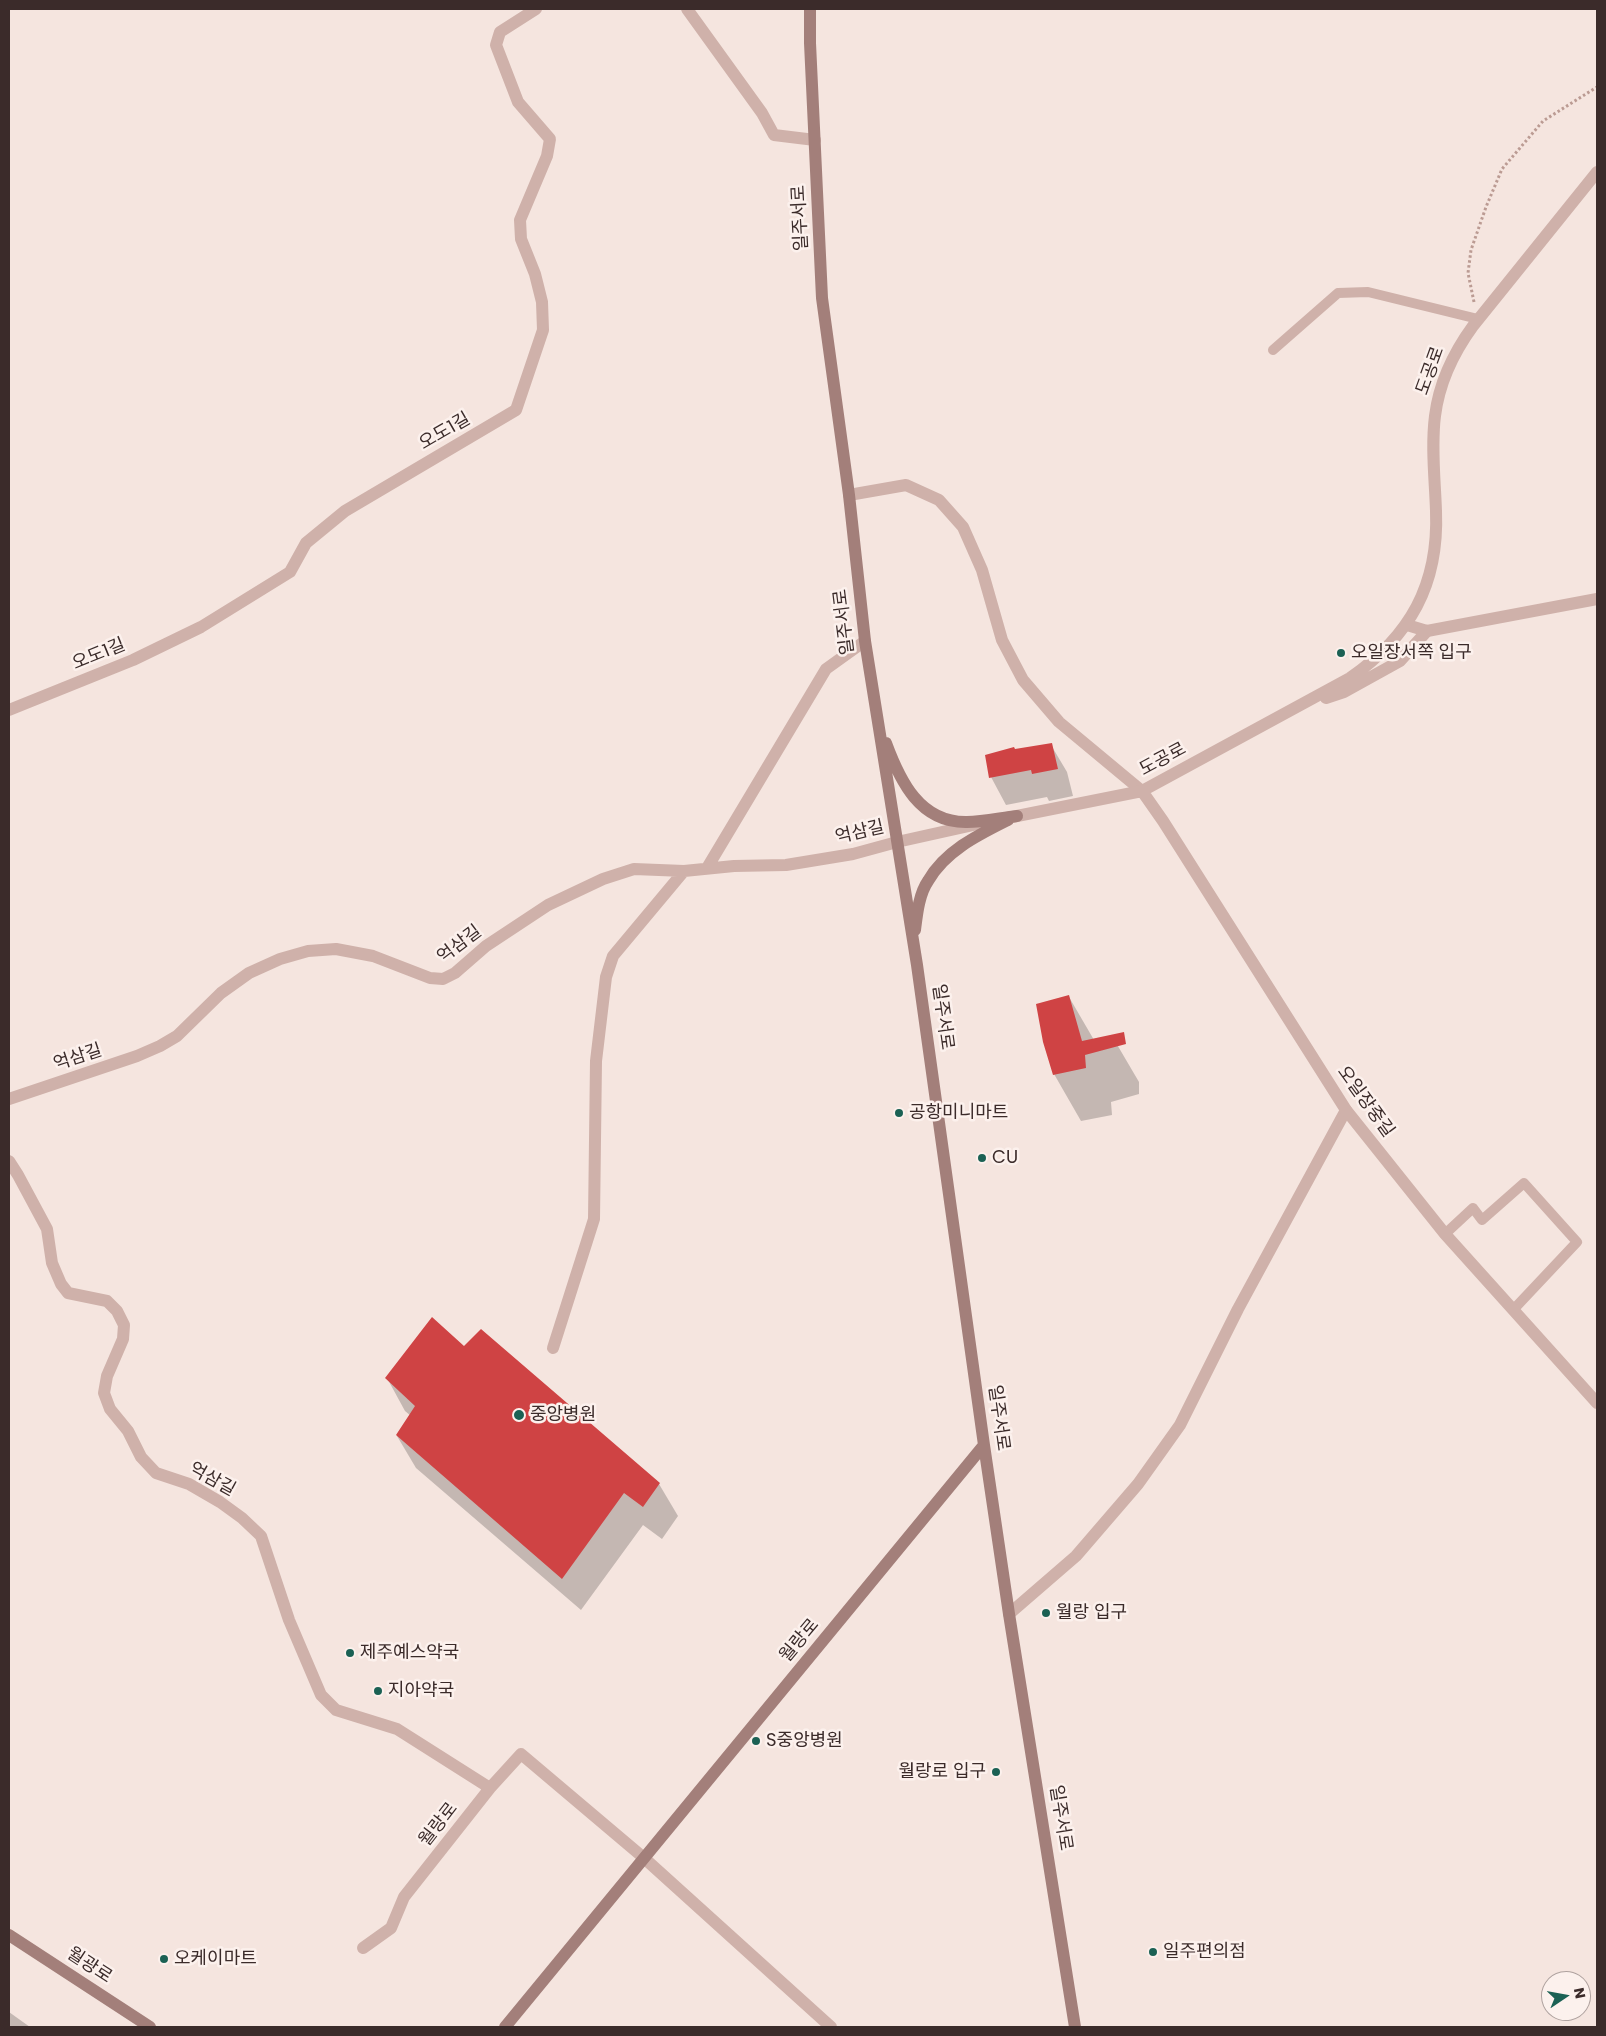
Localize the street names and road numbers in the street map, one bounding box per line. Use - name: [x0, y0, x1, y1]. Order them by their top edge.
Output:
- street label: 일주서로: [788, 184, 814, 252]
- street label: 도공로: [1412, 344, 1450, 398]
- street label: 오도1길: [416, 409, 474, 455]
- street label: 일주서로: [830, 588, 860, 656]
- street label: 오도1길: [69, 635, 129, 675]
- street label: 도공로: [1136, 739, 1190, 781]
- street label: 억삼길: [833, 817, 887, 849]
- street label: 억삼길: [434, 921, 486, 969]
- street label: 일주서로: [927, 983, 957, 1051]
- street label: 억삼길: [51, 1040, 105, 1076]
- street label: 오일장중길: [1332, 1062, 1398, 1142]
- street label: 일주서로: [983, 1384, 1013, 1452]
- street label: 억삼길: [185, 1459, 239, 1501]
- street label: 월랑로: [776, 1615, 824, 1667]
- street label: 일주서로: [1044, 1784, 1076, 1852]
- street label: 월랑로: [415, 1799, 463, 1851]
- street label: 월광로: [62, 1943, 116, 1989]

